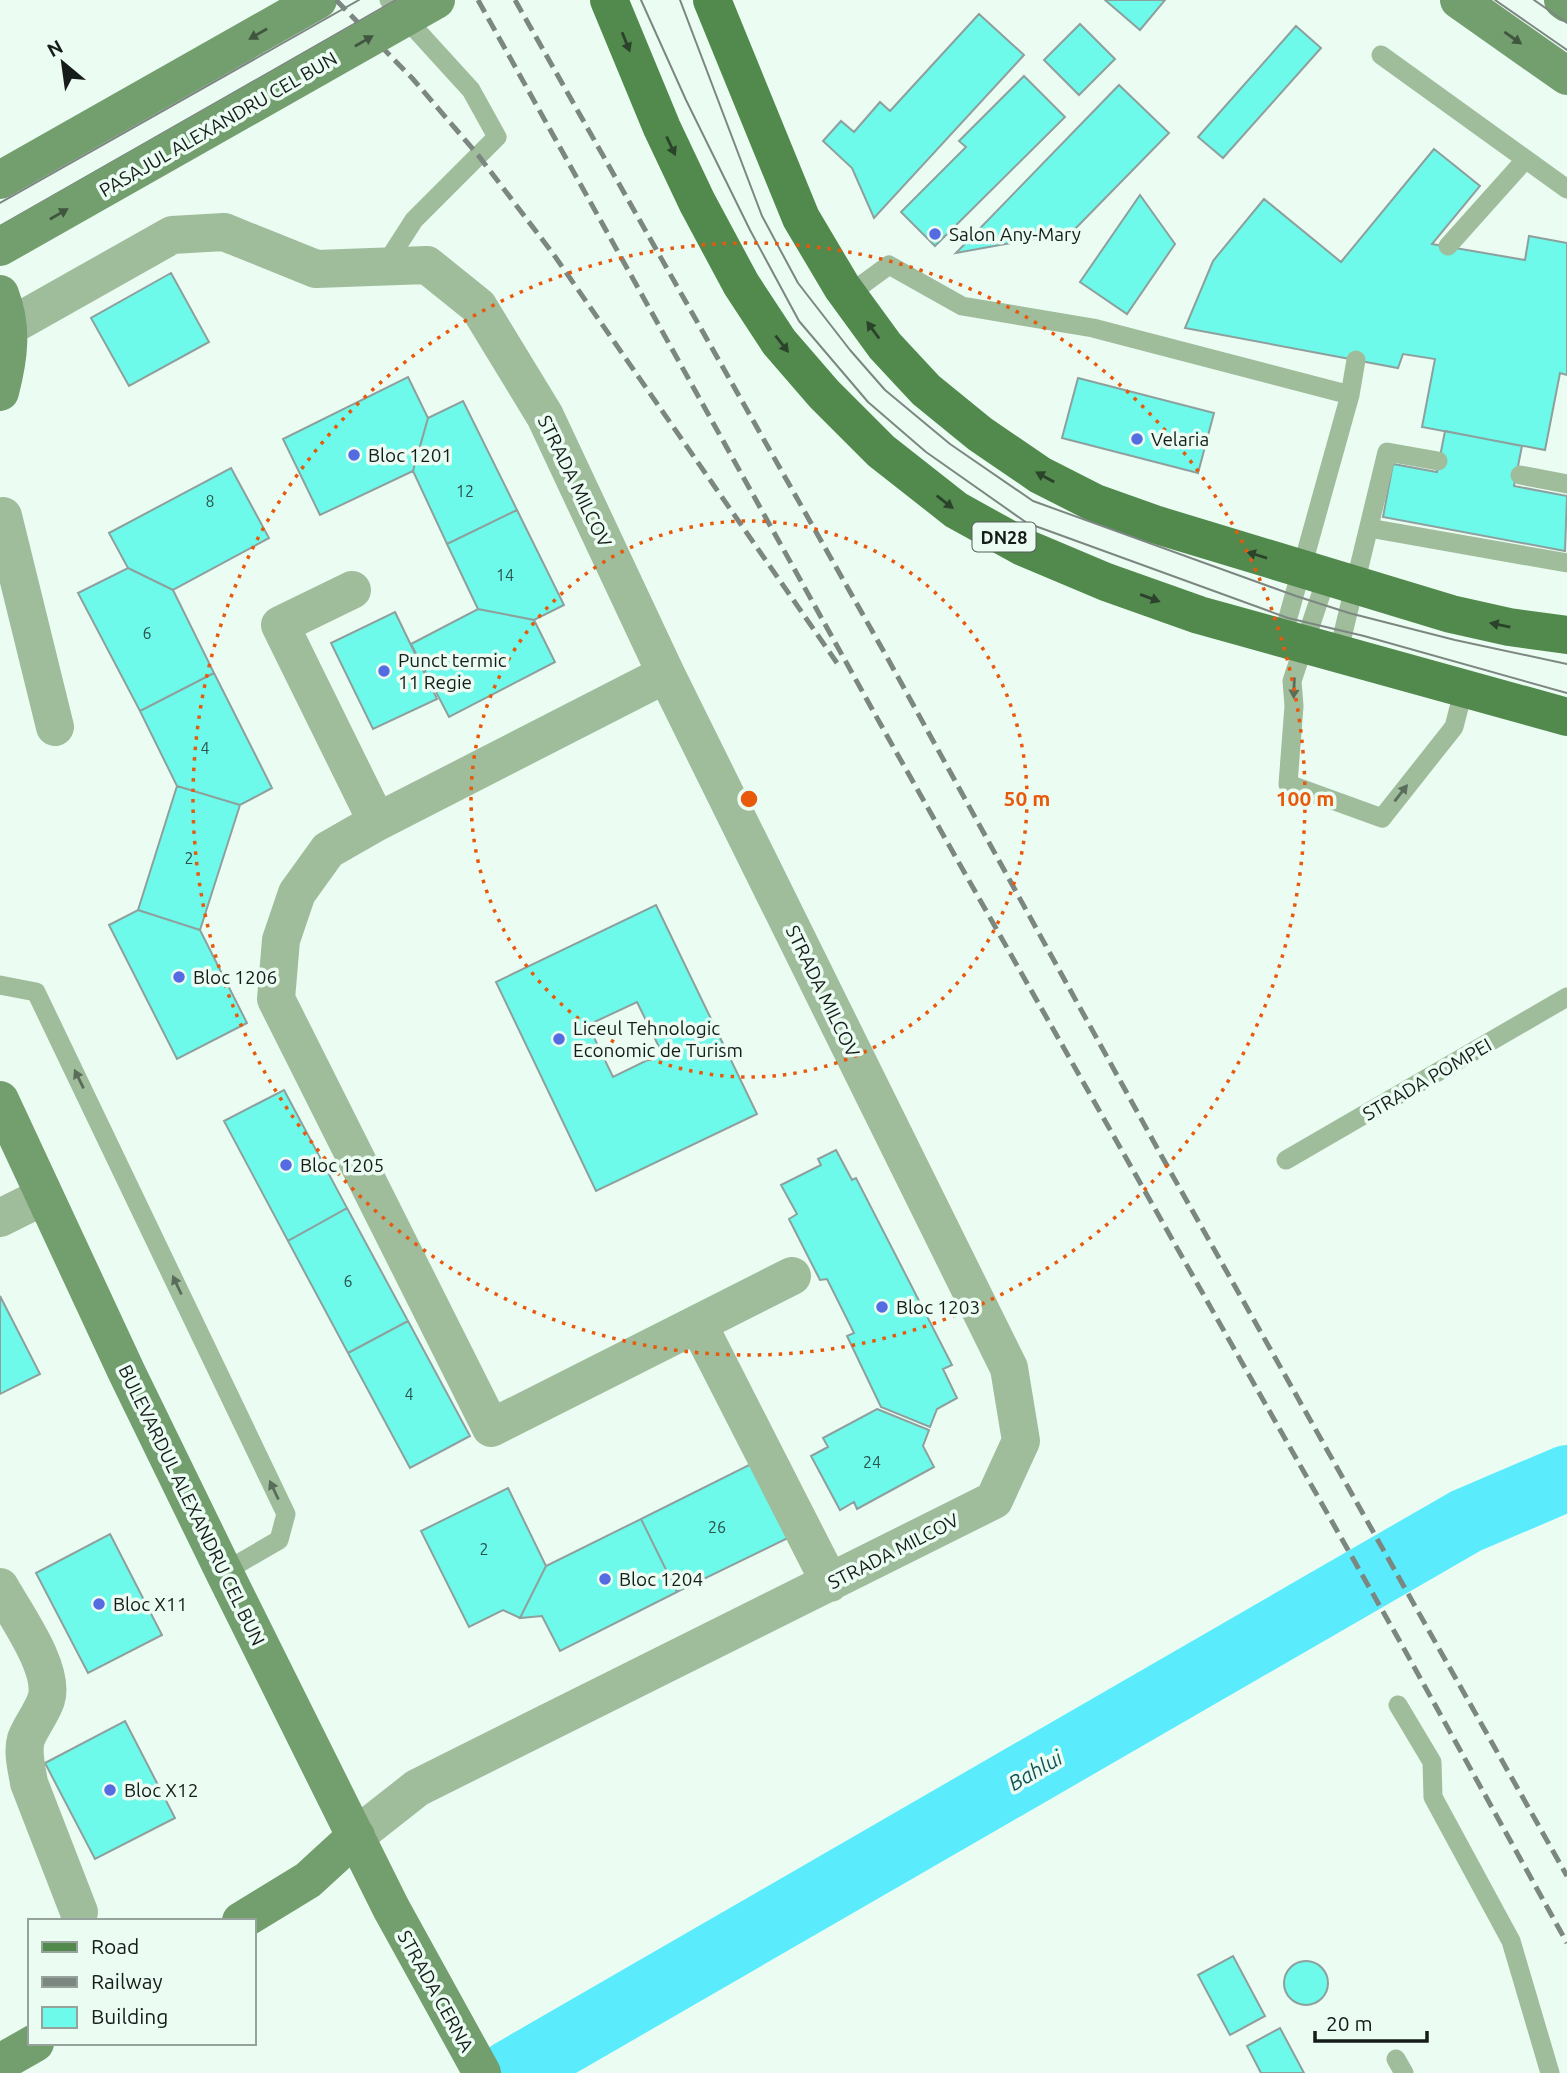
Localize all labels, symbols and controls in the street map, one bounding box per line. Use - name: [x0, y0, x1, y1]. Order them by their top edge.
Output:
- north arrow: [28, 28, 98, 98]
- one-way arrow: [249, 28, 268, 40]
- one-way arrow: [1504, 31, 1522, 45]
- one-way arrow: [621, 32, 632, 53]
- text: N: [43, 35, 66, 61]
- one-way arrow: [354, 35, 373, 47]
- street label: PASAJUL ALEXANDRU CEL BUN: [95, 47, 341, 201]
- one-way arrow: [665, 136, 676, 157]
- one-way arrow: [50, 208, 69, 220]
- place label: Salon Any-Mary: [949, 223, 1081, 245]
- marker: Salon Any-Mary: [927, 226, 943, 242]
- one-way arrow: [866, 321, 880, 339]
- one-way arrow: [774, 335, 789, 353]
- street label: STRADA MILCOV: [534, 412, 616, 550]
- place label: Velaria: [1151, 428, 1209, 450]
- marker: Velaria: [1129, 431, 1145, 447]
- place label: Bloc 1201: [368, 444, 452, 466]
- marker: Bloc 1201: [346, 447, 362, 463]
- one-way arrow: [1035, 471, 1054, 483]
- house number: 12: [456, 482, 474, 500]
- house number: 8: [205, 492, 215, 510]
- one-way arrow: [936, 494, 954, 509]
- road number: DN28: [972, 522, 1036, 552]
- one-way arrow: [1247, 550, 1268, 560]
- house number: 14: [496, 566, 514, 584]
- one-way arrow: [1140, 593, 1161, 604]
- one-way arrow: [1488, 619, 1510, 630]
- house number: 6: [142, 624, 152, 642]
- place label: Punct termic 11 Regie: [398, 649, 507, 693]
- marker: Punct termic 11 Regie: [376, 663, 392, 679]
- one-way arrow: [1288, 677, 1299, 699]
- house number: 4: [200, 739, 210, 757]
- one-way arrow: [1394, 785, 1409, 803]
- text: 50 m: [1004, 786, 1050, 810]
- text: 100 m: [1276, 786, 1334, 810]
- centre of rings: [737, 787, 761, 811]
- house number: 2: [184, 849, 194, 867]
- street label: STRADA MILCOV: [782, 922, 864, 1060]
- place label: Bloc 1206: [193, 966, 277, 988]
- marker: Bloc 1206: [171, 969, 187, 985]
- place label: Liceul Tehnologic Economic de Turism: [573, 1017, 743, 1061]
- marker: Liceul Tehnologic Economic de Turism: [551, 1031, 567, 1047]
- street label: STRADA POMPEI: [1359, 1033, 1495, 1125]
- one-way arrow: [73, 1069, 84, 1089]
- place label: Bloc 1205: [300, 1154, 384, 1176]
- marker: Bloc 1205: [278, 1157, 294, 1173]
- house number: 6: [343, 1272, 353, 1290]
- one-way arrow: [171, 1275, 182, 1295]
- place label: Bloc 1203: [896, 1296, 980, 1318]
- marker: Bloc 1203: [874, 1299, 890, 1315]
- street label: BULEVARDUL ALEXANDRU CEL BUN: [114, 1361, 270, 1649]
- house number: 4: [404, 1385, 414, 1403]
- house number: 24: [863, 1453, 881, 1471]
- one-way arrow: [269, 1480, 280, 1500]
- street label: STRADA MILCOV: [824, 1509, 962, 1593]
- house number: 26: [708, 1518, 726, 1536]
- house number: 2: [479, 1540, 489, 1558]
- place label: Bloc 1204: [619, 1568, 703, 1590]
- marker: Bloc 1204: [597, 1571, 613, 1587]
- place label: Bloc X11: [113, 1593, 187, 1615]
- marker: Bloc X11: [91, 1596, 107, 1612]
- water label: Bahlui: [1004, 1745, 1067, 1795]
- place label: Bloc X12: [124, 1779, 198, 1801]
- marker: Bloc X12: [102, 1782, 118, 1798]
- legend: [28, 1919, 256, 2045]
- street label: STRADA CERNA: [394, 1927, 479, 2056]
- text: Road: [91, 1934, 139, 1958]
- text: Railway: [91, 1969, 163, 1993]
- scale bar: [1315, 2000, 1427, 2044]
- text: Building: [91, 2004, 168, 2028]
- text: 20 m: [1326, 2011, 1373, 2035]

